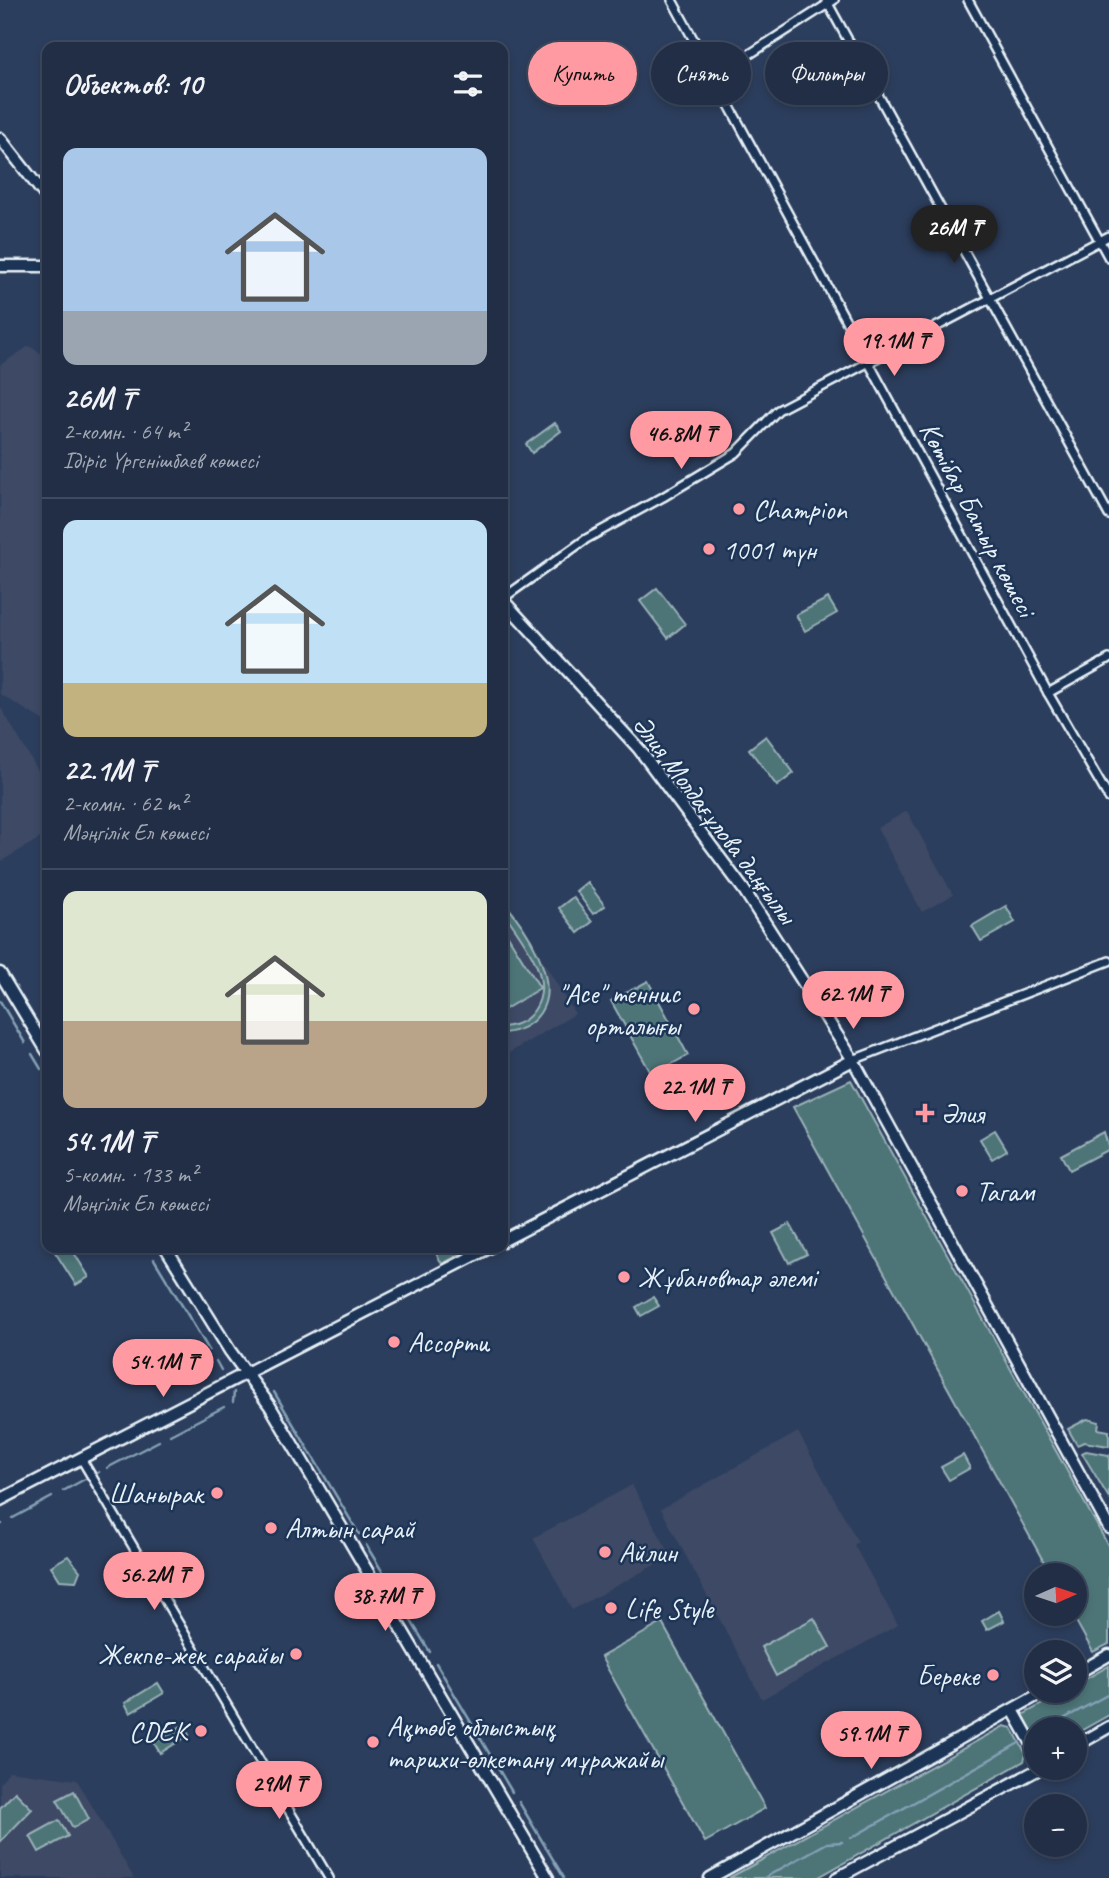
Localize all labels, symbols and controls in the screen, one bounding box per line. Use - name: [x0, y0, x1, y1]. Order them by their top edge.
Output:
- chip: Купить: [528, 42, 637, 105]
- chip: Снять: [651, 42, 751, 105]
- chip: Фильтры: [765, 42, 888, 105]
- text: Объектов: 10: [63, 65, 202, 103]
- icon: filters: [449, 65, 487, 103]
- icon: home: [212, 194, 338, 320]
- pin: 26M ₸: [905, 205, 1003, 265]
- text: 26M ₸: [927, 213, 981, 242]
- pin: 19.1M ₸: [829, 318, 959, 378]
- text: 19.1M ₸: [860, 326, 928, 355]
- text: 26M ₸: [63, 379, 134, 417]
- pin: 46.8M ₸: [616, 412, 746, 471]
- street label: Көтібар Батыр көшесі: [912, 416, 1046, 626]
- text: 2-комн. · 64 m²: [63, 417, 187, 446]
- text: 46.8M ₸: [646, 419, 716, 448]
- text: Ідіріс Үргенішбаев көшесі: [63, 446, 258, 475]
- place label: Champion: [753, 492, 848, 527]
- marker: Champion: [731, 501, 747, 517]
- place label: 1001 түн: [723, 532, 818, 567]
- marker: 1001 түн: [701, 541, 717, 557]
- icon: home: [212, 566, 338, 692]
- street label: Әлия Молдағұлова даңғылы: [625, 708, 806, 932]
- text: 22.1M ₸: [63, 751, 153, 789]
- text: 2-комн. · 62 m²: [63, 789, 187, 818]
- text: Мәңгілік Ел көшесі: [63, 818, 208, 847]
- icon: home: [212, 937, 338, 1063]
- pin: 62.1M ₸: [788, 972, 918, 1031]
- place label: "Ace" теннис орталығы: [558, 976, 682, 1043]
- text: 62.1M ₸: [818, 979, 888, 1008]
- marker: "Ace" теннис орталығы: [686, 1001, 702, 1017]
- pin: 22.1M ₸: [630, 1064, 760, 1124]
- text: 22.1M ₸: [660, 1072, 730, 1101]
- place label: Әлия: [941, 1096, 986, 1131]
- marker: Әлия: [915, 1103, 935, 1123]
- text: 54.1M ₸: [63, 1122, 153, 1160]
- text: 5-комн. · 133 m²: [63, 1160, 197, 1189]
- place label: Тагам: [976, 1174, 1037, 1209]
- marker: Тагам: [954, 1183, 970, 1199]
- text: Мәңгілік Ел көшесі: [63, 1189, 208, 1218]
- place label: Жұбановтар әлемі: [638, 1260, 820, 1295]
- marker: Жұбановтар әлемі: [616, 1269, 632, 1285]
- place label: Ассорти: [408, 1325, 491, 1360]
- marker: Ассорти: [386, 1334, 402, 1350]
- pin: 54.1M ₸: [98, 1340, 228, 1399]
- text: 54.1M ₸: [129, 1347, 197, 1376]
- place label: Шанырак: [109, 1476, 206, 1511]
- marker: Шанырак: [209, 1485, 225, 1501]
- place label: Алтын сарай: [285, 1511, 416, 1546]
- marker: Алтын сарай: [263, 1520, 279, 1536]
- place label: Айлин: [619, 1535, 679, 1570]
- marker: Айлин: [597, 1544, 613, 1560]
- pin: 56.2M ₸: [89, 1552, 219, 1612]
- text: 56.2M ₸: [119, 1560, 189, 1589]
- north arrow: [1024, 1563, 1087, 1626]
- map controls: [1024, 1563, 1087, 1857]
- pin: 38.7M ₸: [320, 1574, 450, 1633]
- text: 38.7M ₸: [350, 1581, 420, 1610]
- place label: Life Style: [625, 1591, 715, 1626]
- marker: Life Style: [603, 1600, 619, 1616]
- place label: Жекпе-жек сарайы: [98, 1637, 284, 1672]
- button: layers: [1024, 1640, 1087, 1703]
- marker: Жекпе-жек сарайы: [288, 1646, 304, 1662]
- place label: Береке: [917, 1658, 981, 1693]
- marker: Береке: [985, 1667, 1001, 1683]
- place label: Ақтөбе облыстық тарихи-өлкетану мұражайы: [387, 1709, 665, 1776]
- pin: 59.1M ₸: [806, 1712, 936, 1771]
- place label: CDEK: [129, 1714, 191, 1749]
- button: +: [1024, 1717, 1087, 1780]
- text: 59.1M ₸: [837, 1719, 905, 1748]
- marker: CDEK: [193, 1723, 209, 1739]
- marker: Ақтөбе облыстық тарихи-өлкетану мұражайы: [365, 1734, 381, 1750]
- pin: 29M ₸: [230, 1762, 328, 1821]
- text: 29M ₸: [252, 1769, 306, 1798]
- button: −: [1024, 1794, 1087, 1857]

